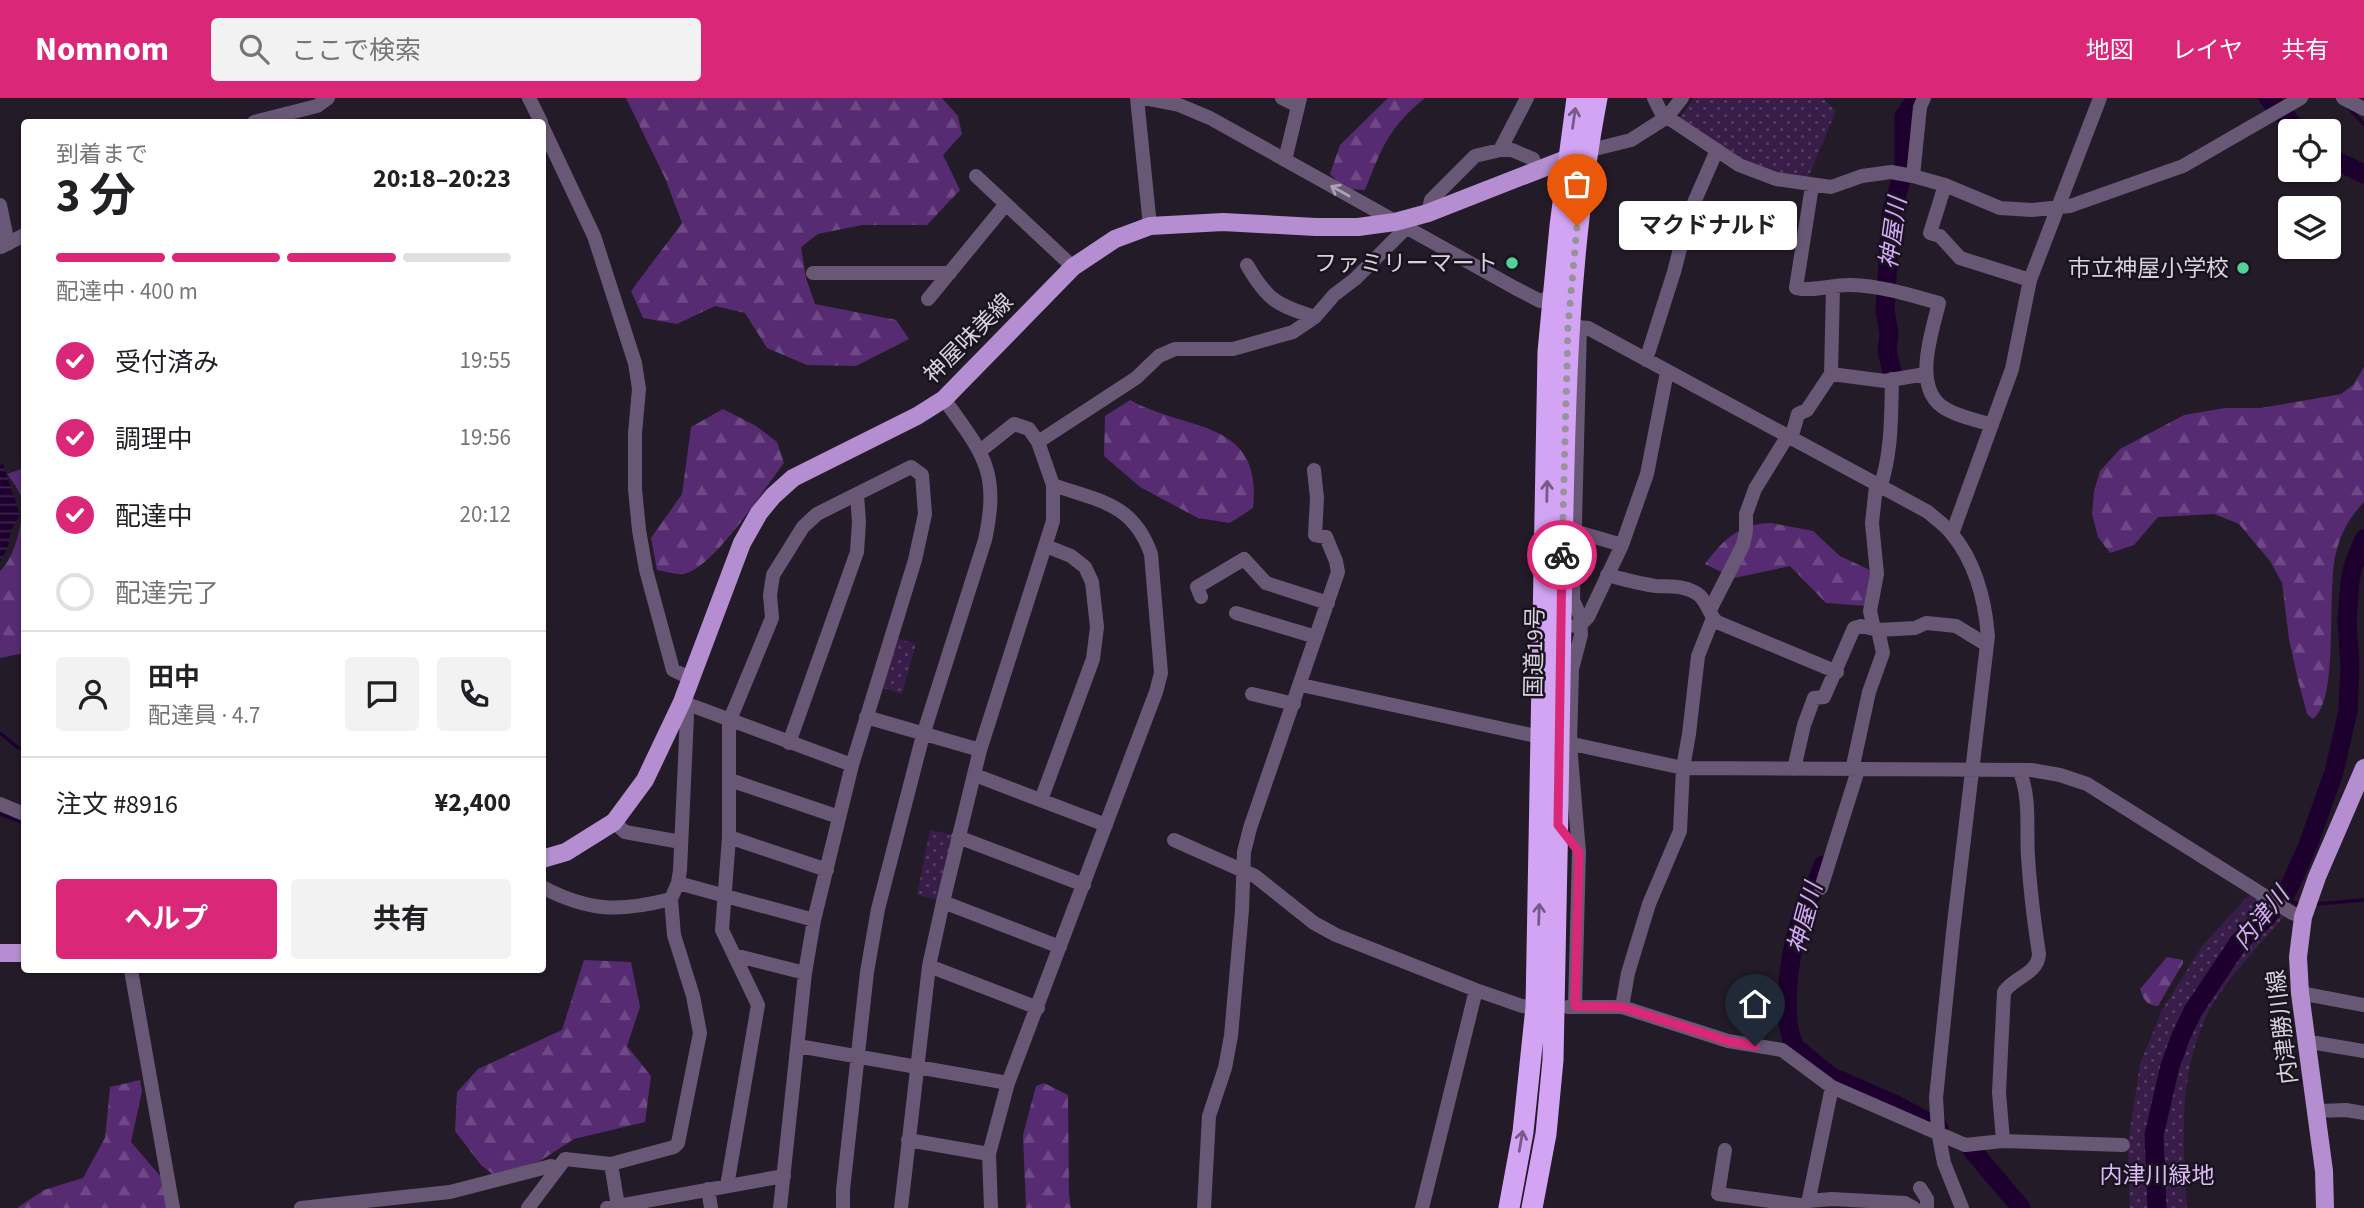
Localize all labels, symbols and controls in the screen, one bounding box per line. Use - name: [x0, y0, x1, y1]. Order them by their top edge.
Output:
- search box: [211, 18, 701, 81]
- text: Nomnom: [35, 26, 169, 73]
- icon: search: [235, 30, 273, 68]
- text: ここで検索: [291, 32, 421, 69]
- text: 地図: [2086, 33, 2134, 68]
- text: レイヤ: [2172, 33, 2243, 68]
- text: 共有: [2281, 33, 2329, 68]
- one-way arrow: [1568, 107, 1581, 130]
- map controls: [2278, 119, 2341, 259]
- button: locate: [2278, 119, 2341, 182]
- text: 到着まで: [56, 138, 148, 171]
- pin: [1547, 154, 1607, 226]
- text: 20:18–20:23: [373, 160, 511, 197]
- text: 3 分: [56, 164, 136, 229]
- icon: bag: [1558, 165, 1596, 203]
- one-way arrow: [1330, 184, 1351, 197]
- water label: 神屋川: [1871, 192, 1916, 271]
- button: layers: [2278, 196, 2341, 259]
- callout: マクドナルド: [1619, 202, 1798, 250]
- text: マクドナルド: [1639, 209, 1777, 242]
- place label: ファミリーマート: [1314, 247, 1498, 280]
- place label: 市立神屋小学校: [2068, 252, 2229, 285]
- marker: ファミリーマート: [1504, 255, 1520, 271]
- marker: 市立神屋小学校: [2235, 260, 2251, 276]
- text: 配達中 · 400 m: [56, 275, 198, 308]
- street label: 神屋味美線: [916, 286, 1021, 391]
- icon: check: [56, 342, 94, 380]
- text: 受付済み: [115, 344, 219, 381]
- text: 19:55: [460, 344, 511, 377]
- icon: check: [56, 419, 94, 457]
- text: 調理中: [115, 421, 193, 458]
- text: 19:56: [460, 421, 511, 454]
- one-way arrow: [1540, 480, 1554, 503]
- icon: check: [56, 496, 94, 534]
- text: 配達中: [115, 498, 193, 535]
- text: 20:12: [460, 498, 511, 531]
- courier: [1527, 520, 1597, 590]
- icon: bike: [1543, 536, 1581, 574]
- text: 配達完了: [115, 575, 219, 612]
- street label: 国道19号: [1517, 606, 1552, 698]
- button: person: [56, 657, 130, 731]
- button: chat: [345, 657, 419, 731]
- button: phone: [437, 657, 511, 731]
- text: 田中: [148, 659, 200, 696]
- text: 配達員 · 4.7: [148, 699, 261, 732]
- text: ¥2,400: [435, 784, 511, 821]
- text: 注文 #8916: [56, 786, 178, 823]
- water label: 神屋川: [1779, 876, 1832, 957]
- water label: 内津川: [2225, 877, 2300, 957]
- button: ヘルプ: [56, 879, 277, 959]
- button: 共有: [291, 879, 511, 959]
- one-way arrow: [1532, 903, 1545, 926]
- street label: 内津勝川線: [2259, 968, 2306, 1086]
- pin: [1725, 974, 1785, 1046]
- icon: home: [1736, 985, 1774, 1023]
- one-way arrow: [1515, 1130, 1528, 1153]
- park label: 内津川緑地: [2100, 1159, 2215, 1192]

